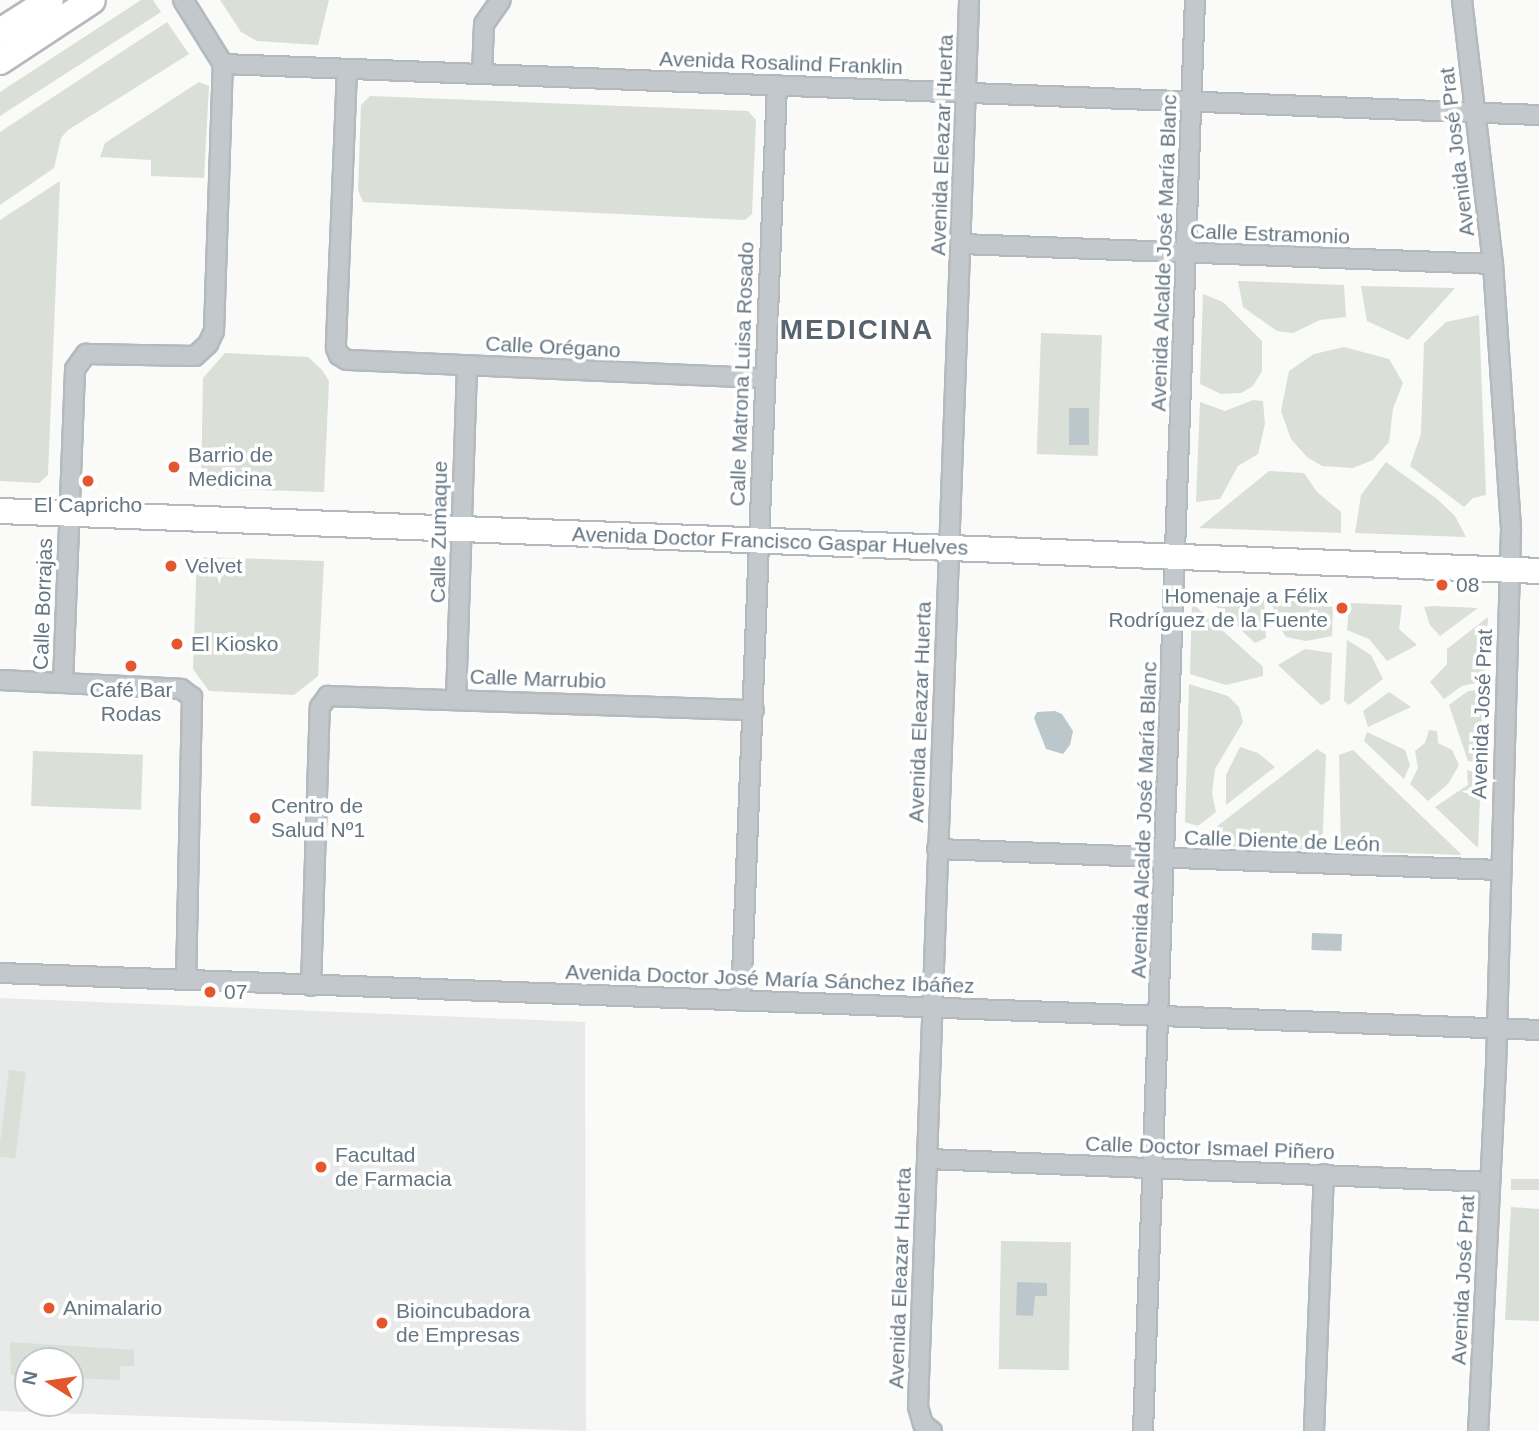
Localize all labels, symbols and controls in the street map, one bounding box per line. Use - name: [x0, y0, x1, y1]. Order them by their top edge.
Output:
- street label: Avenida Eleazar Huerta: [926, 34, 958, 256]
- street label: Avenida Rosalind Franklin: [659, 46, 903, 80]
- street label: Avenida José Prat: [1434, 66, 1480, 238]
- street label: Avenida Alcalde José María Blanc: [1146, 94, 1182, 412]
- street label: Calle Estramonio: [1190, 219, 1350, 249]
- street label: Calle Matrona Luisa Rosado: [725, 241, 759, 507]
- district label: MEDICINA: [781, 313, 933, 347]
- street label: Calle Orégano: [485, 331, 621, 363]
- place label: Barrio de Medicina: [188, 442, 273, 492]
- marker: Barrio de Medicina: [166, 459, 182, 475]
- street label: Calle Zumaque: [425, 461, 453, 603]
- marker: El Capricho: [80, 473, 96, 489]
- place label: El Capricho: [34, 492, 142, 518]
- street label: Avenida Doctor Francisco Gaspar Huelves: [571, 521, 969, 561]
- street label: Calle Borrajas: [28, 538, 58, 670]
- place label: Velvet: [185, 553, 242, 579]
- marker: Velvet: [163, 558, 179, 574]
- place label: 08: [1456, 572, 1479, 598]
- marker: 08: [1434, 577, 1450, 593]
- place label: Homenaje a Félix Rodríguez de la Fuente: [1109, 583, 1328, 633]
- marker: Homenaje a Félix Rodríguez de la Fuente: [1334, 600, 1350, 616]
- street label: Avenida Eleazar Huerta: [904, 601, 936, 823]
- street label: Avenida José Prat: [1466, 629, 1498, 799]
- place label: El Kiosko: [191, 631, 279, 657]
- marker: El Kiosko: [169, 636, 185, 652]
- marker: Café Bar Rodas: [123, 658, 139, 674]
- street label: Avenida Alcalde José María Blanc: [1126, 661, 1162, 979]
- street label: Calle Marrubio: [469, 664, 607, 694]
- place label: Café Bar Rodas: [90, 677, 172, 727]
- place label: Centro de Salud Nº1: [271, 793, 365, 843]
- marker: Centro de Salud Nº1: [245, 808, 265, 828]
- street label: Calle Diente de León: [1184, 825, 1380, 857]
- street label: Avenida Doctor José María Sánchez Ibáñez: [565, 959, 975, 999]
- place label: 07: [224, 979, 247, 1005]
- marker: 07: [202, 984, 218, 1000]
- street label: Calle Doctor Ismael Piñero: [1085, 1131, 1335, 1165]
- place label: Facultad de Farmacia: [335, 1142, 452, 1192]
- marker: Facultad de Farmacia: [313, 1159, 329, 1175]
- street label: Avenida Eleazar Huerta: [884, 1167, 916, 1389]
- street label: Avenida José Prat: [1446, 1194, 1480, 1366]
- place label: Animalario: [63, 1295, 162, 1321]
- place label: Bioincubadora de Empresas: [396, 1298, 530, 1348]
- marker: Animalario: [41, 1300, 57, 1316]
- marker: Bioincubadora de Empresas: [374, 1315, 390, 1331]
- north arrow: [14, 1347, 84, 1417]
- text: N: [18, 1369, 42, 1387]

